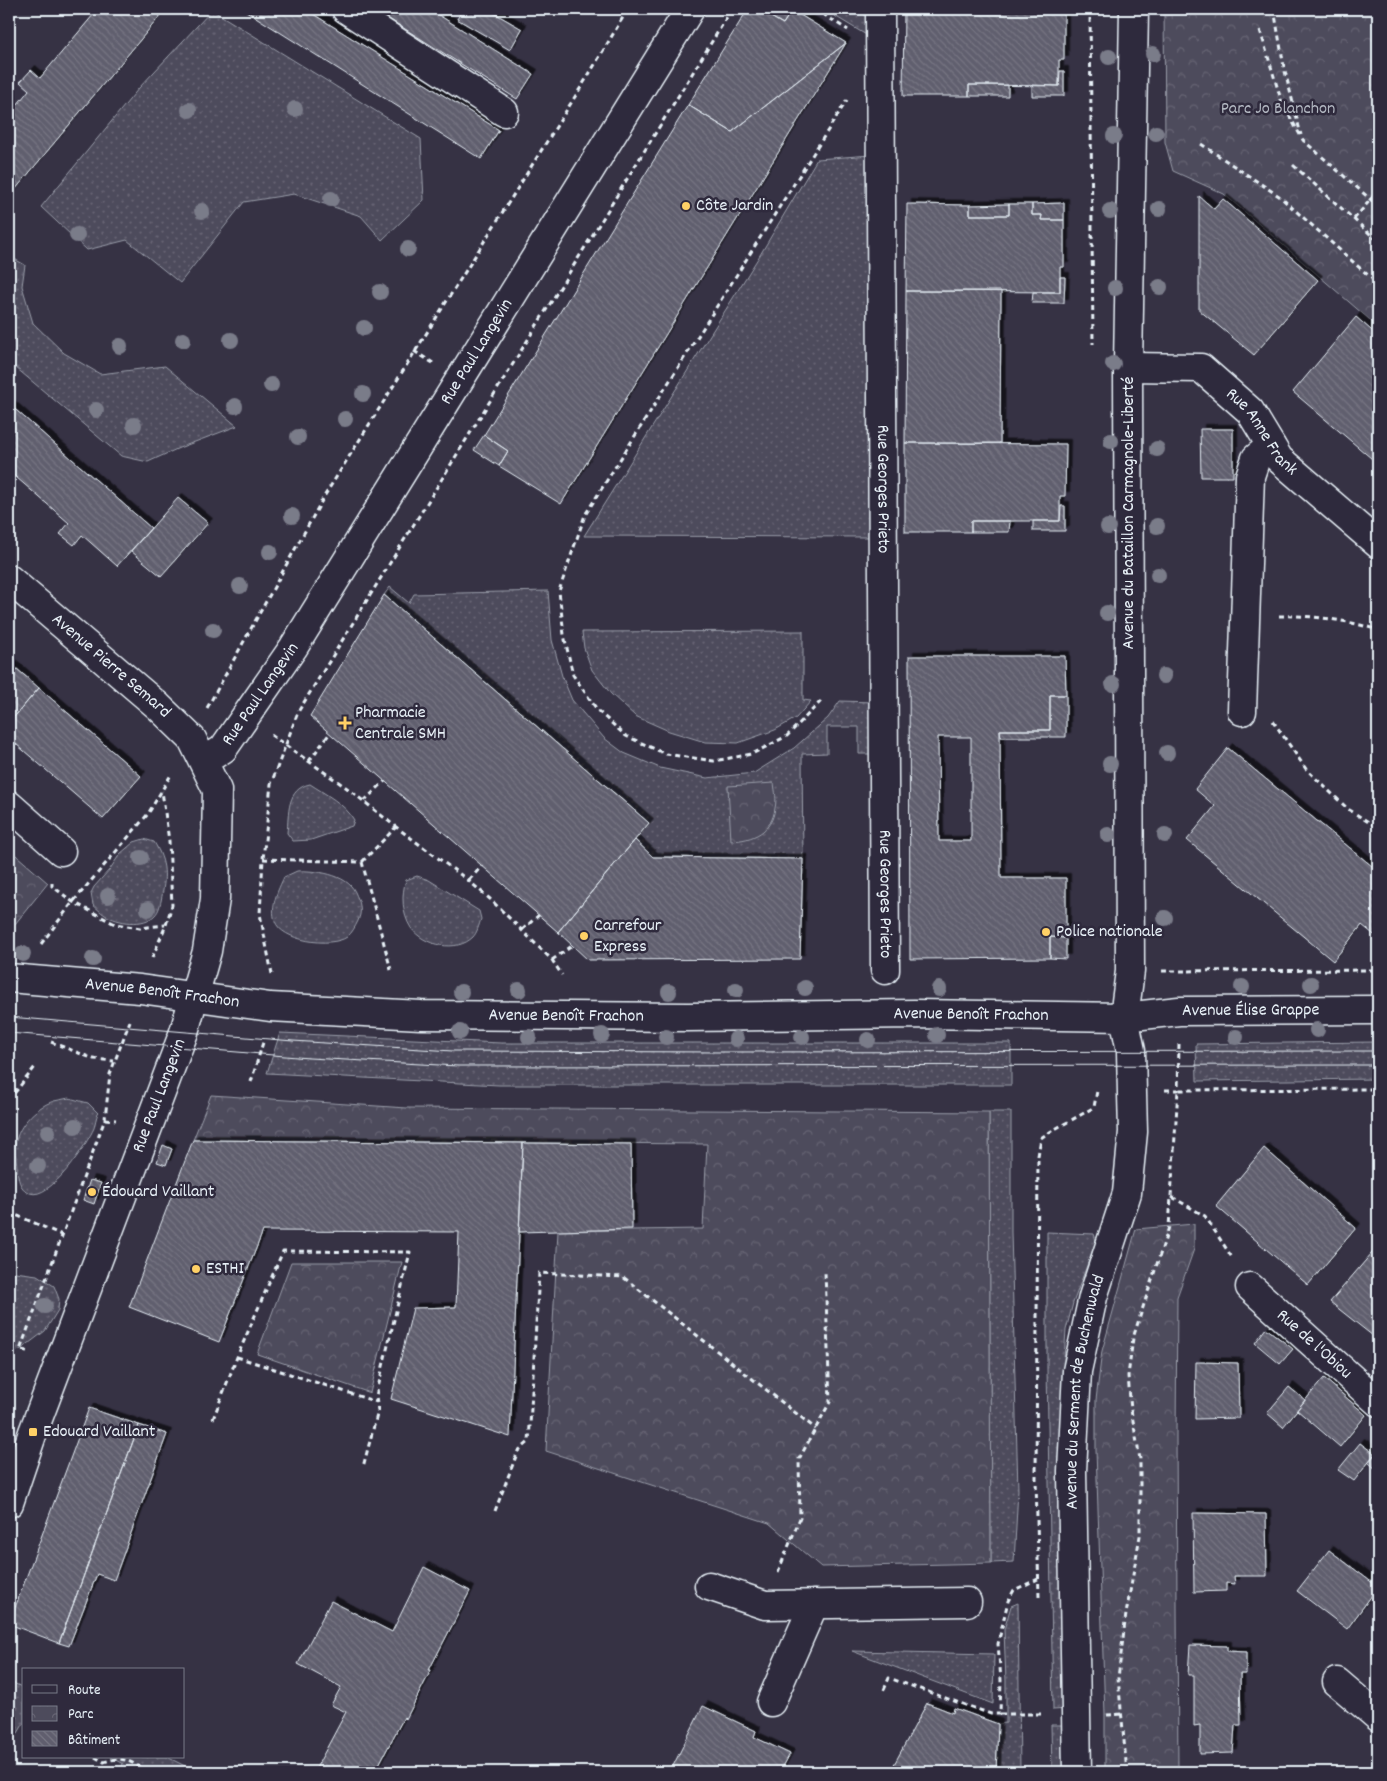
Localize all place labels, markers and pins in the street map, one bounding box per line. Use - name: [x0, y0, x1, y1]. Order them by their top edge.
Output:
- place label: Côte Jardin: [696, 194, 773, 219]
- marker: Côte Jardin: [680, 200, 692, 212]
- place label: Pharmacie Centrale SMH: [355, 701, 446, 747]
- marker: Pharmacie Centrale SMH: [339, 717, 351, 729]
- place label: Carrefour Express: [594, 914, 662, 960]
- place label: Police nationale: [1056, 920, 1163, 945]
- marker: Police nationale: [1040, 926, 1052, 938]
- marker: Carrefour Express: [578, 930, 590, 942]
- place label: Édouard Vaillant: [102, 1180, 215, 1205]
- marker: Édouard Vaillant: [86, 1186, 98, 1198]
- place label: ESTHI: [206, 1257, 245, 1282]
- marker: ESTHI: [190, 1263, 202, 1275]
- place label: Edouard Vaillant: [43, 1420, 156, 1445]
- marker: Edouard Vaillant: [27, 1426, 39, 1438]

